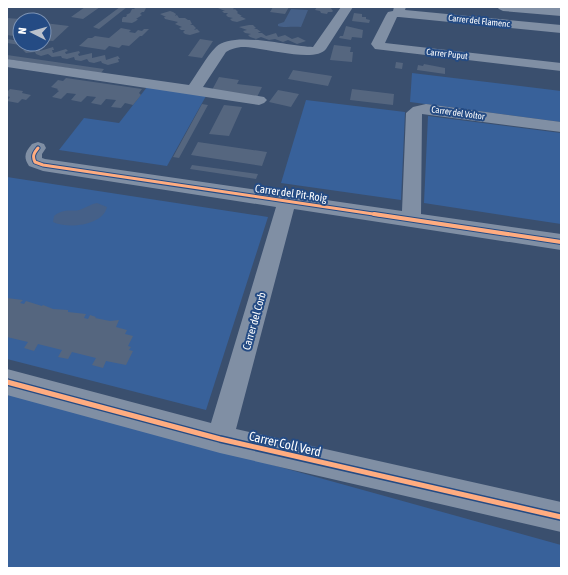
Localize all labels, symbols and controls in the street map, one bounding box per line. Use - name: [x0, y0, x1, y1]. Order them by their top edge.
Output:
- north arrow: [12, 12, 52, 52]
- street label: Carrer del Flamenc: [448, 13, 511, 29]
- text: N: [16, 27, 28, 35]
- street label: Carrer Puput: [426, 47, 469, 61]
- street label: Carrer del Voltor: [431, 104, 486, 122]
- street label: Carrer del Pit-Roig: [254, 182, 328, 204]
- street label: Carrer del Corb: [240, 291, 268, 351]
- street label: Carrer Coll Verd: [247, 428, 323, 460]

